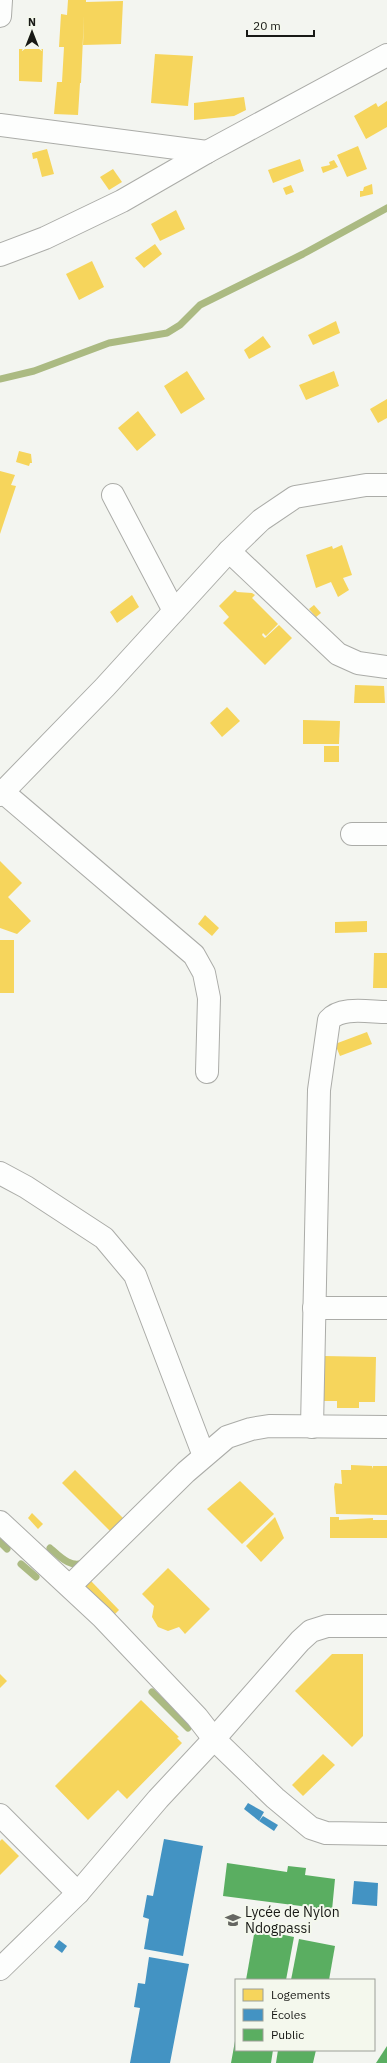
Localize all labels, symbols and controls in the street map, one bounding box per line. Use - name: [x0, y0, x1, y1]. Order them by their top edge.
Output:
- north arrow: [12, 12, 52, 52]
- scale bar: [247, 12, 314, 38]
- text: N: [28, 15, 36, 29]
- text: 20 m: [253, 18, 281, 33]
- place label: Lycée de Nylon Ndogpassi: [245, 1903, 340, 1937]
- school or university icon: Lycée de Nylon Ndogpassi: [224, 1911, 242, 1929]
- legend: [235, 1979, 375, 2051]
- text: Logements: [271, 1987, 331, 2002]
- text: Écoles: [271, 2007, 306, 2022]
- text: Public: [271, 2027, 304, 2042]

